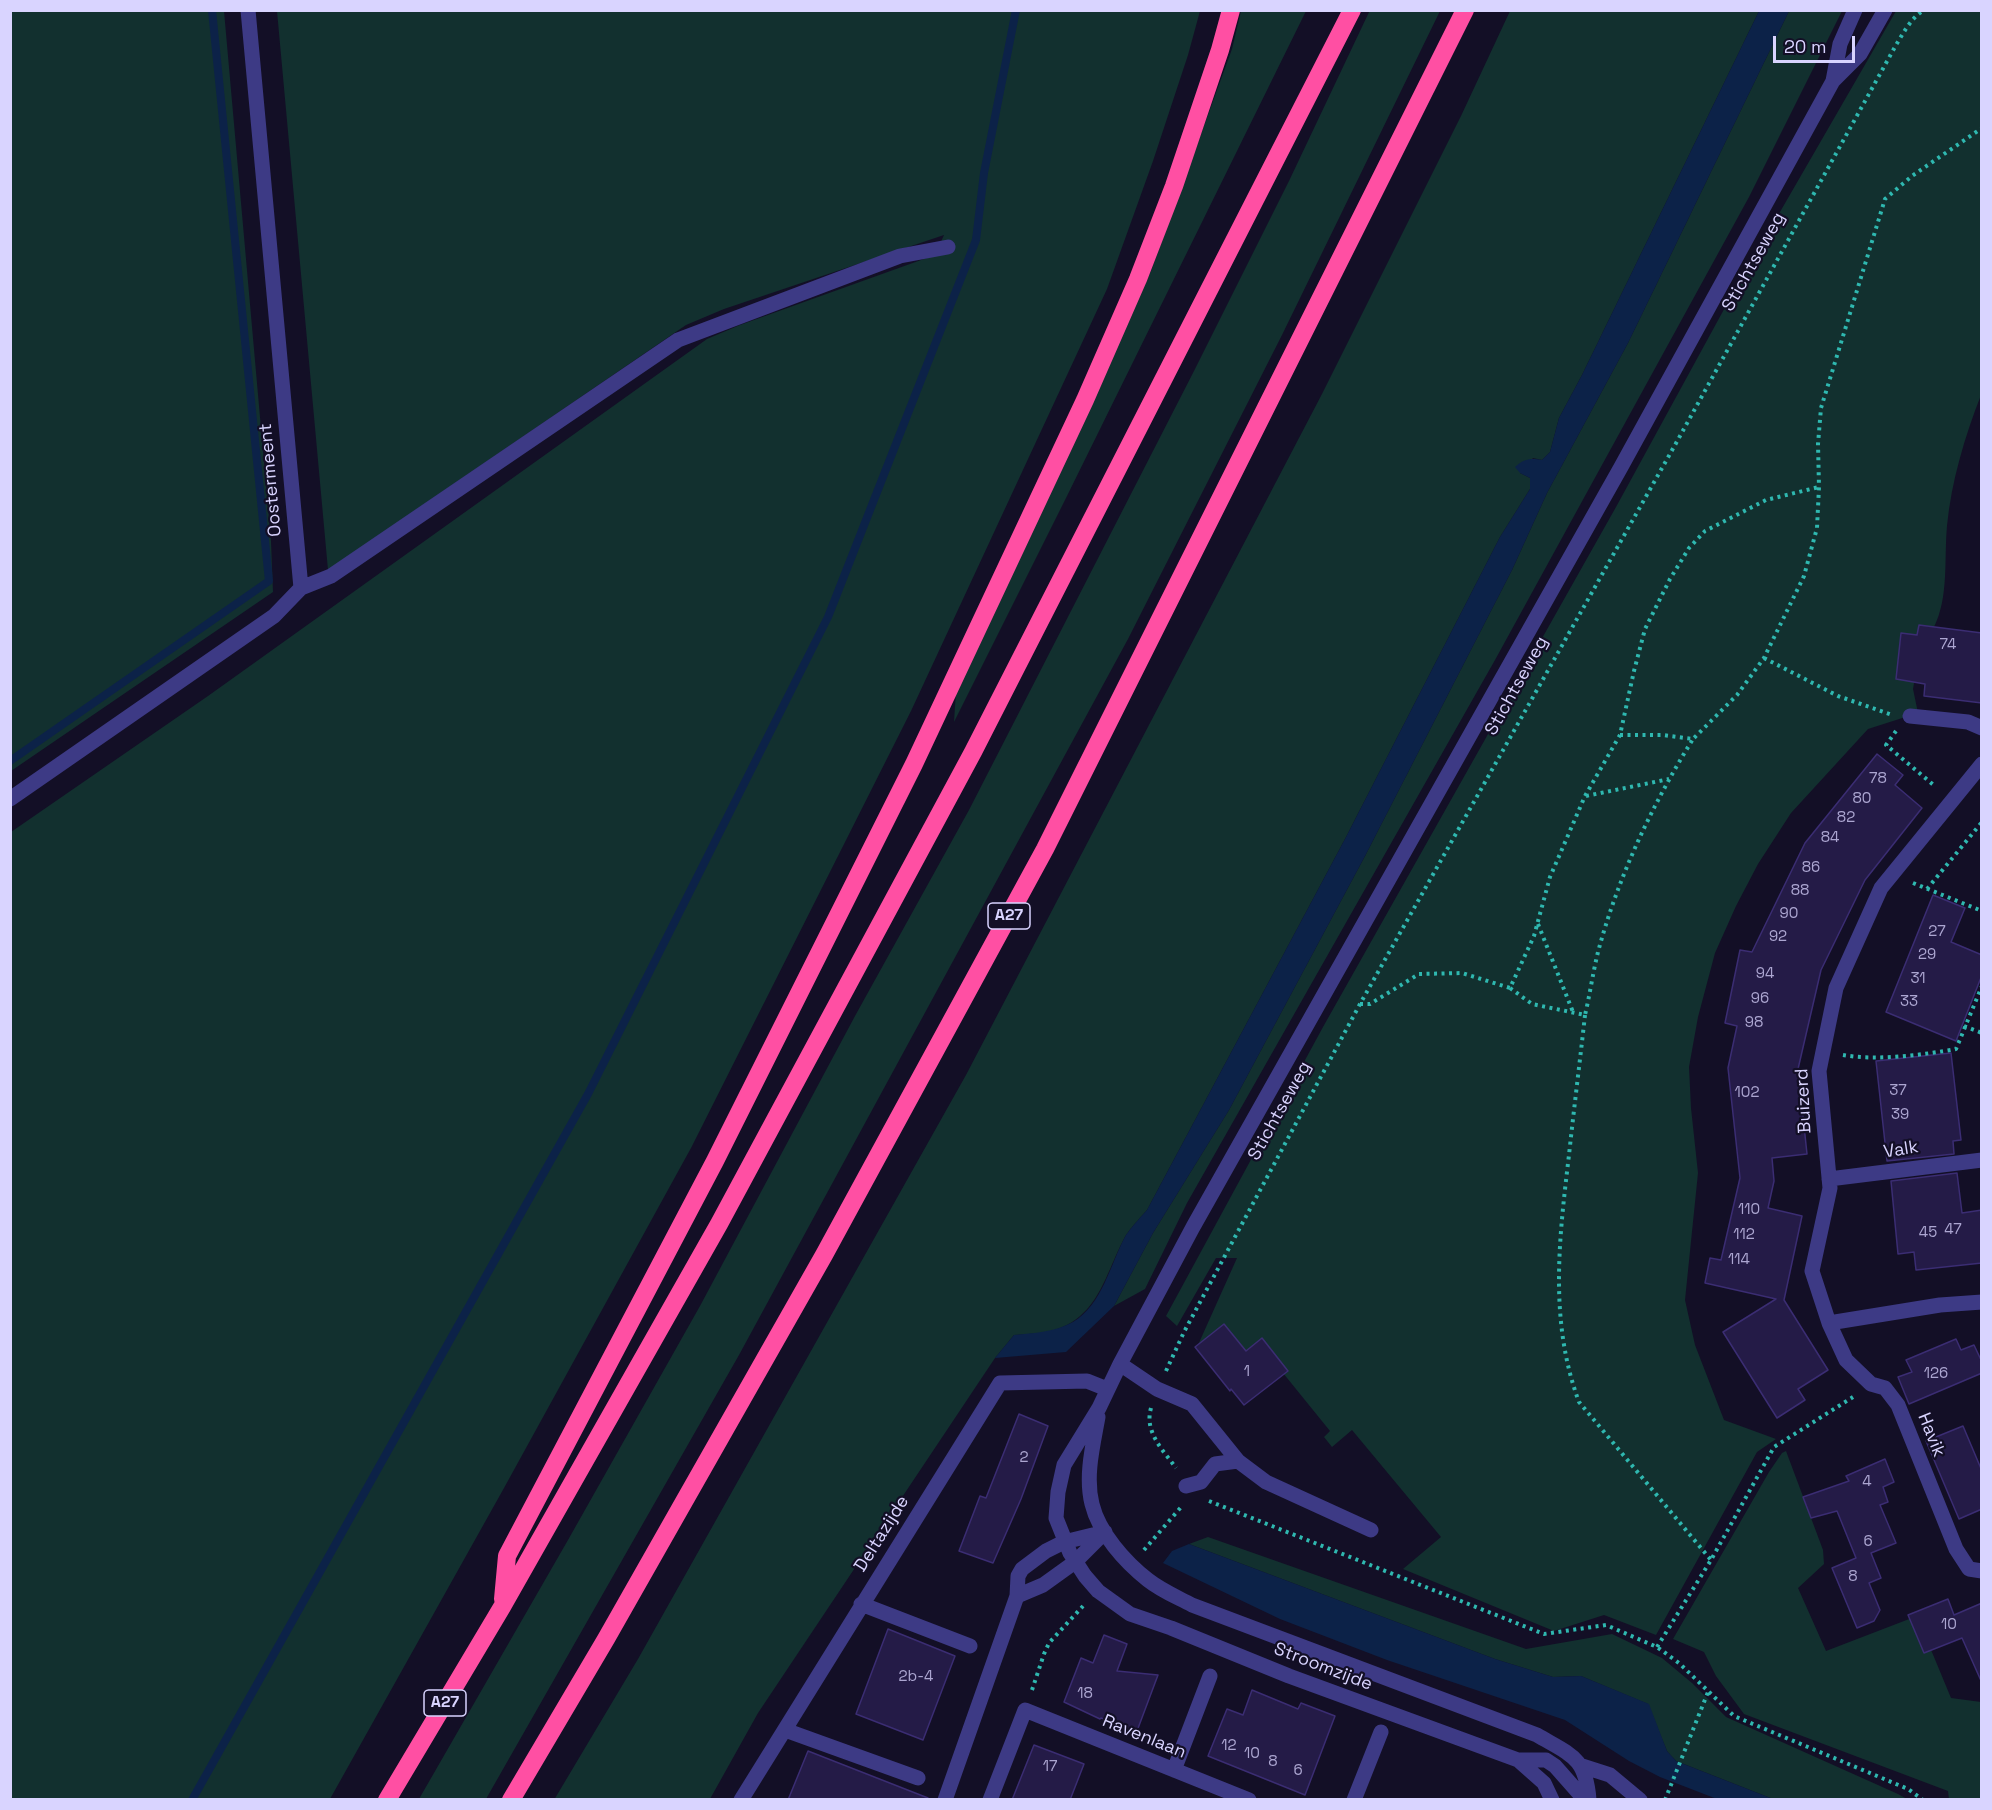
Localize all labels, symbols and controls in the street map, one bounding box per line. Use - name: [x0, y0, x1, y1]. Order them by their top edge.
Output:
- scale bar: [1776, 24, 1858, 62]
- text: 20 m: [1784, 35, 1827, 58]
- street label: Stichtseweg: [1718, 209, 1790, 315]
- street label: Oostermeent: [255, 422, 287, 538]
- street label: Stichtseweg: [1481, 633, 1553, 739]
- house number: 74: [1940, 636, 1956, 654]
- house number: 78: [1869, 770, 1887, 788]
- house number: 80: [1853, 790, 1871, 808]
- house number: 82: [1837, 809, 1855, 827]
- house number: 84: [1821, 829, 1839, 847]
- house number: 86: [1802, 859, 1820, 877]
- house number: 88: [1791, 882, 1809, 900]
- road number: A27: [988, 903, 1030, 929]
- house number: 90: [1780, 905, 1798, 923]
- house number: 27: [1928, 923, 1946, 941]
- house number: 92: [1769, 928, 1787, 946]
- house number: 29: [1918, 946, 1936, 964]
- house number: 94: [1756, 965, 1774, 983]
- house number: 31: [1910, 970, 1926, 988]
- house number: 96: [1751, 990, 1769, 1008]
- house number: 33: [1900, 993, 1918, 1011]
- house number: 98: [1745, 1014, 1763, 1032]
- street label: Stichtseweg: [1244, 1058, 1316, 1164]
- street label: Buizerd: [1792, 1068, 1816, 1134]
- house number: 37: [1889, 1082, 1907, 1100]
- house number: 102: [1735, 1084, 1759, 1102]
- house number: 39: [1891, 1106, 1909, 1124]
- street label: Valk: [1882, 1137, 1920, 1163]
- house number: 110: [1738, 1201, 1760, 1219]
- house number: 47: [1944, 1221, 1962, 1239]
- house number: 45: [1919, 1224, 1937, 1242]
- house number: 112: [1733, 1226, 1755, 1244]
- house number: 114: [1728, 1251, 1750, 1269]
- house number: 1: [1244, 1363, 1250, 1381]
- house number: 126: [1924, 1365, 1948, 1383]
- street label: Havik: [1912, 1410, 1950, 1460]
- house number: 2: [1019, 1449, 1029, 1467]
- house number: 4: [1862, 1473, 1872, 1491]
- street label: Deltazijde: [850, 1492, 914, 1576]
- house number: 6: [1863, 1533, 1873, 1551]
- house number: 8: [1848, 1568, 1858, 1586]
- house number: 10: [1941, 1616, 1957, 1634]
- street label: Stroomzijde: [1271, 1638, 1375, 1696]
- house number: 2b-4: [899, 1668, 933, 1686]
- house number: 18: [1077, 1685, 1093, 1703]
- road number: A27: [424, 1690, 466, 1716]
- street label: Ravenlaan: [1099, 1710, 1189, 1764]
- house number: 12: [1221, 1737, 1237, 1755]
- house number: 10: [1244, 1745, 1260, 1763]
- house number: 8: [1268, 1753, 1278, 1771]
- house number: 17: [1043, 1758, 1057, 1776]
- house number: 6: [1293, 1762, 1303, 1780]

